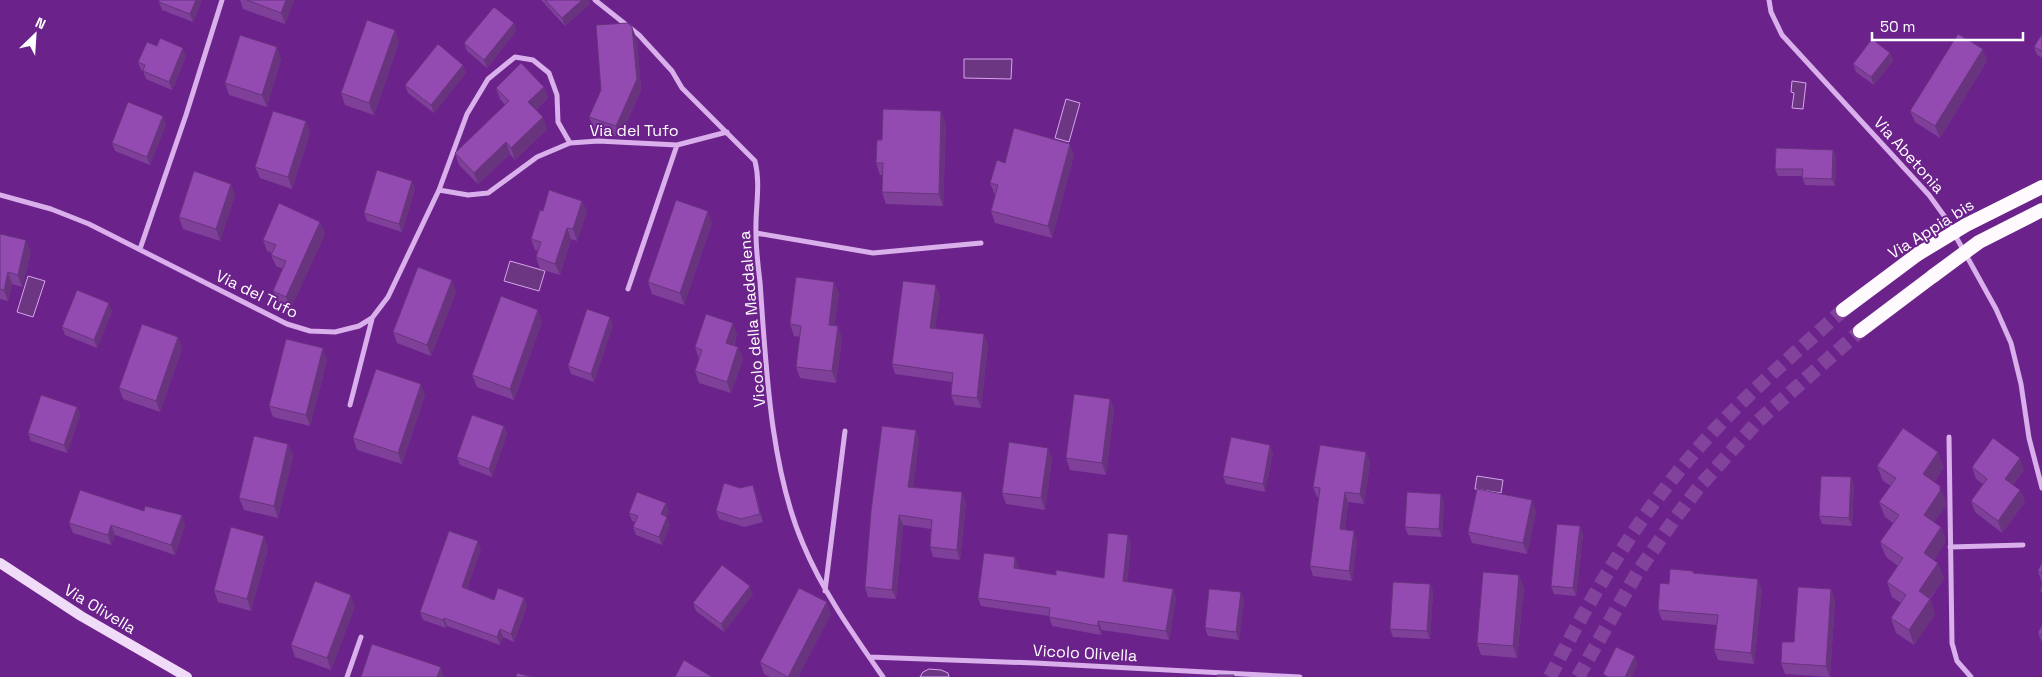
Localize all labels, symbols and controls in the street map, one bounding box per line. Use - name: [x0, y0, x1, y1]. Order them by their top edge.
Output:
- north arrow: [10, 10, 60, 60]
- scale bar: [1872, 10, 2023, 42]
- text: N: [32, 13, 49, 33]
- text: 50 m: [1880, 17, 1915, 36]
- street label: Via Abetonia: [1869, 112, 1949, 198]
- street label: Via del Tufo: [589, 120, 679, 141]
- street label: Via Appia bis: [1884, 194, 1978, 264]
- street label: Vicolo della Maddalena: [734, 230, 770, 408]
- street label: Via del Tufo: [212, 265, 302, 323]
- street label: Via Olivella: [60, 579, 140, 639]
- street label: Vicolo Olivella: [1032, 640, 1138, 666]

